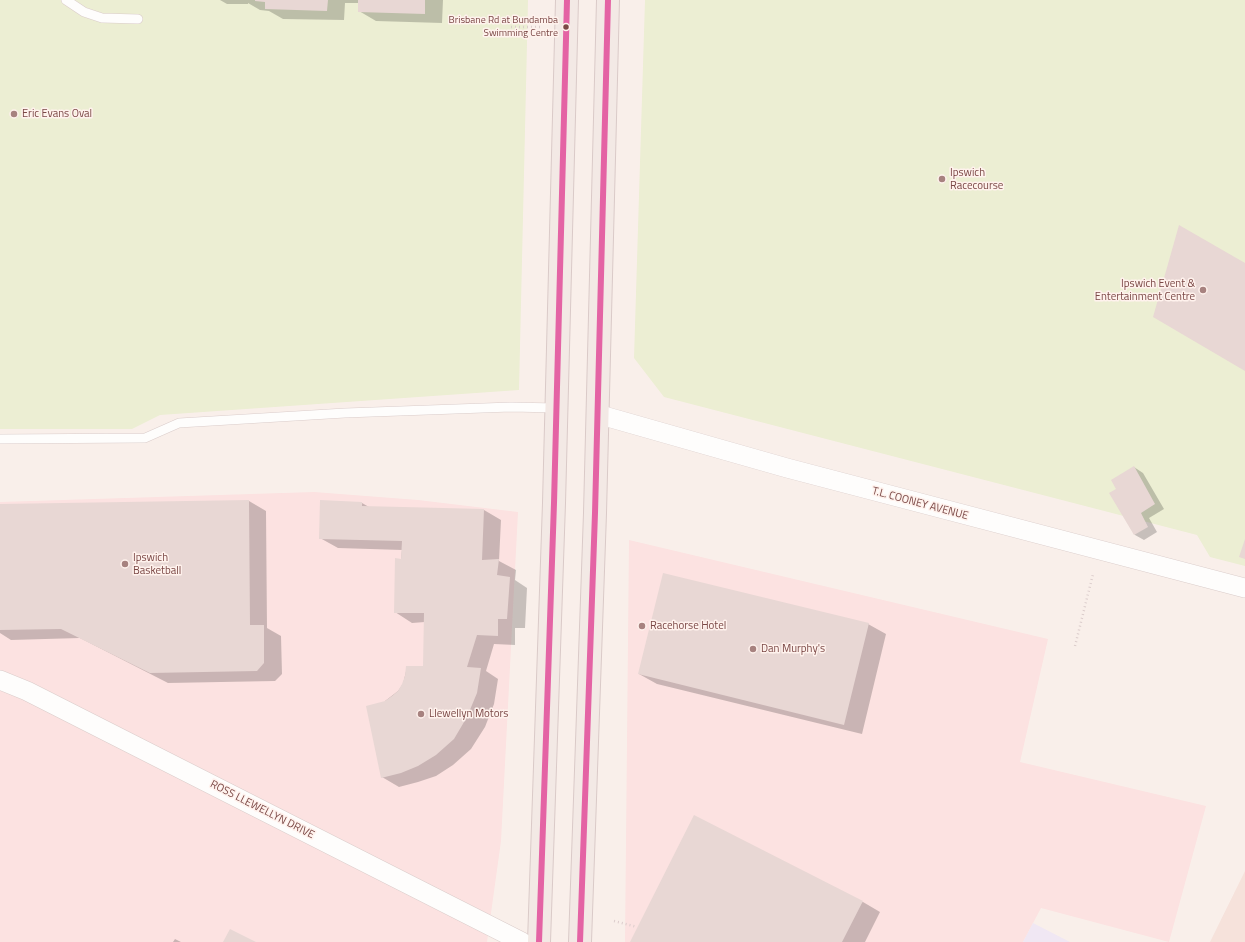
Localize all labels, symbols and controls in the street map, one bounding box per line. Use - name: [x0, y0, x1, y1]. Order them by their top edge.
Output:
- place label: Brisbane Rd at Bundamba Swimming Centre: [449, 15, 558, 38]
- marker: Brisbane Rd at Bundamba Swimming Centre: [561, 22, 571, 32]
- place label: Eric Evans Oval: [22, 107, 92, 121]
- marker: Eric Evans Oval: [9, 109, 19, 119]
- place label: Ipswich Racecourse: [950, 166, 1003, 192]
- marker: Ipswich Racecourse: [937, 174, 947, 184]
- place label: Ipswich Event & Entertainment Centre: [1095, 277, 1195, 303]
- marker: Ipswich Event & Entertainment Centre: [1198, 285, 1208, 295]
- street label: T.L. COONEY AVENUE: [870, 485, 970, 523]
- place label: Ipswich Basketball: [133, 551, 181, 577]
- marker: Ipswich Basketball: [120, 559, 130, 569]
- place label: Racehorse Hotel: [650, 619, 726, 633]
- marker: Racehorse Hotel: [637, 621, 647, 631]
- place label: Dan Murphy's: [761, 642, 825, 656]
- marker: Dan Murphy's: [748, 644, 758, 654]
- place label: Llewellyn Motors: [429, 707, 508, 721]
- marker: Llewellyn Motors: [416, 709, 426, 719]
- street label: ROSS LLEWELLYN DRIVE: [208, 778, 316, 842]

